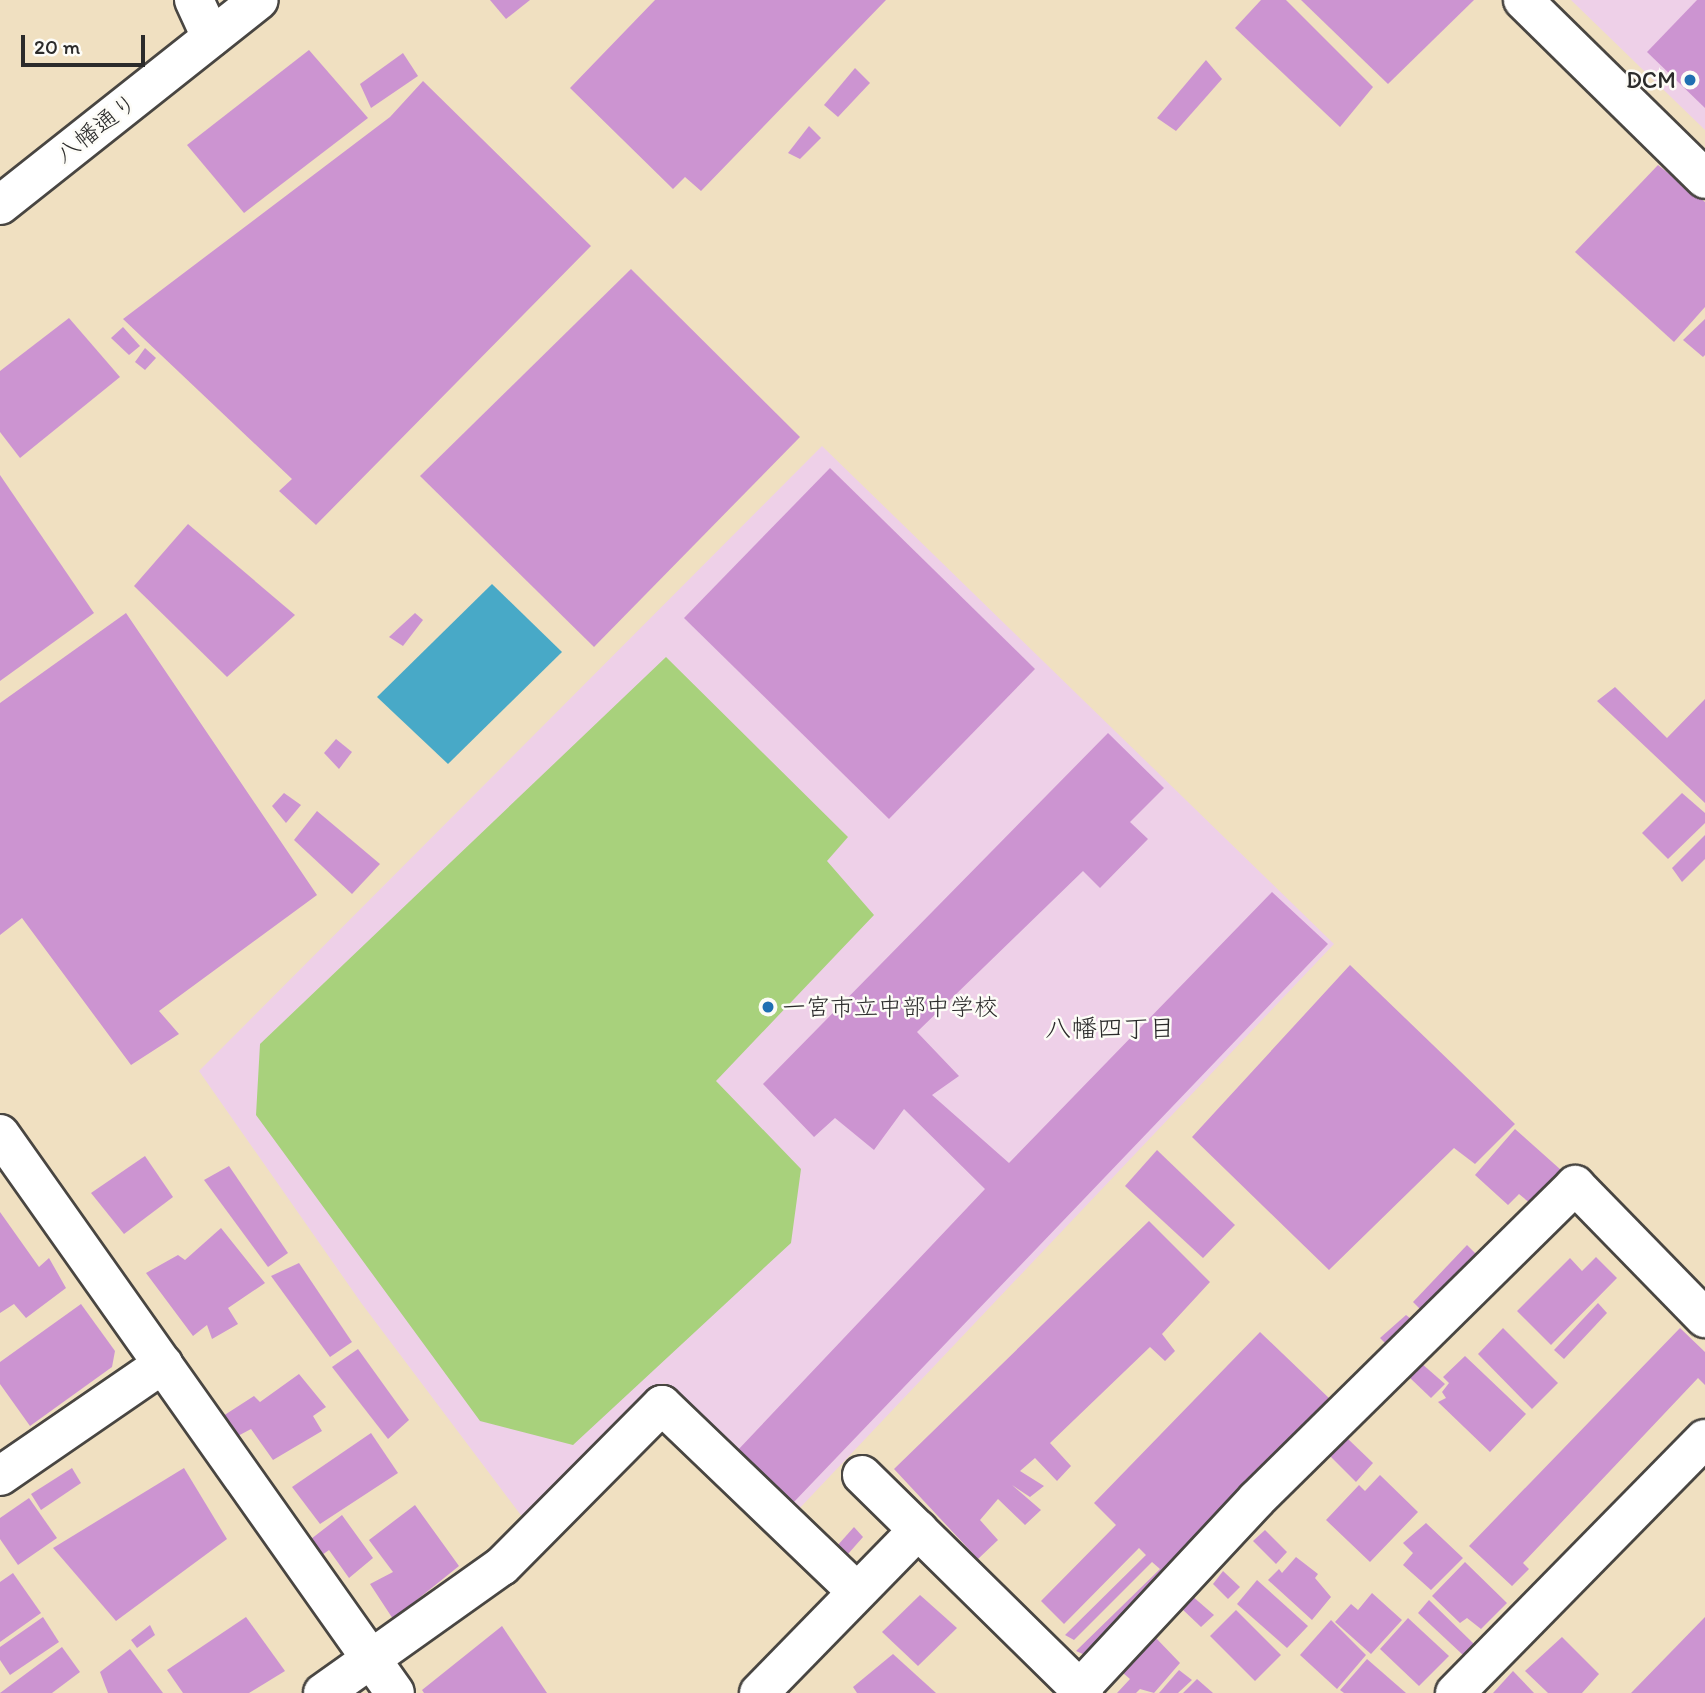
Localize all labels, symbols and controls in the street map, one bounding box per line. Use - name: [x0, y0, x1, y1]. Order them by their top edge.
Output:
- scale bar: [24, 21, 149, 65]
- text: 20 m: [34, 34, 80, 59]
- place label: DCM: [1626, 66, 1676, 94]
- marker: DCM: [1682, 72, 1698, 88]
- street label: 八幡通り: [49, 87, 143, 169]
- place label: 一宮市立中部中学校: [782, 993, 998, 1021]
- marker: 一宮市立中部中学校: [760, 999, 776, 1015]
- district label: 八幡四丁目: [1045, 1013, 1175, 1045]

